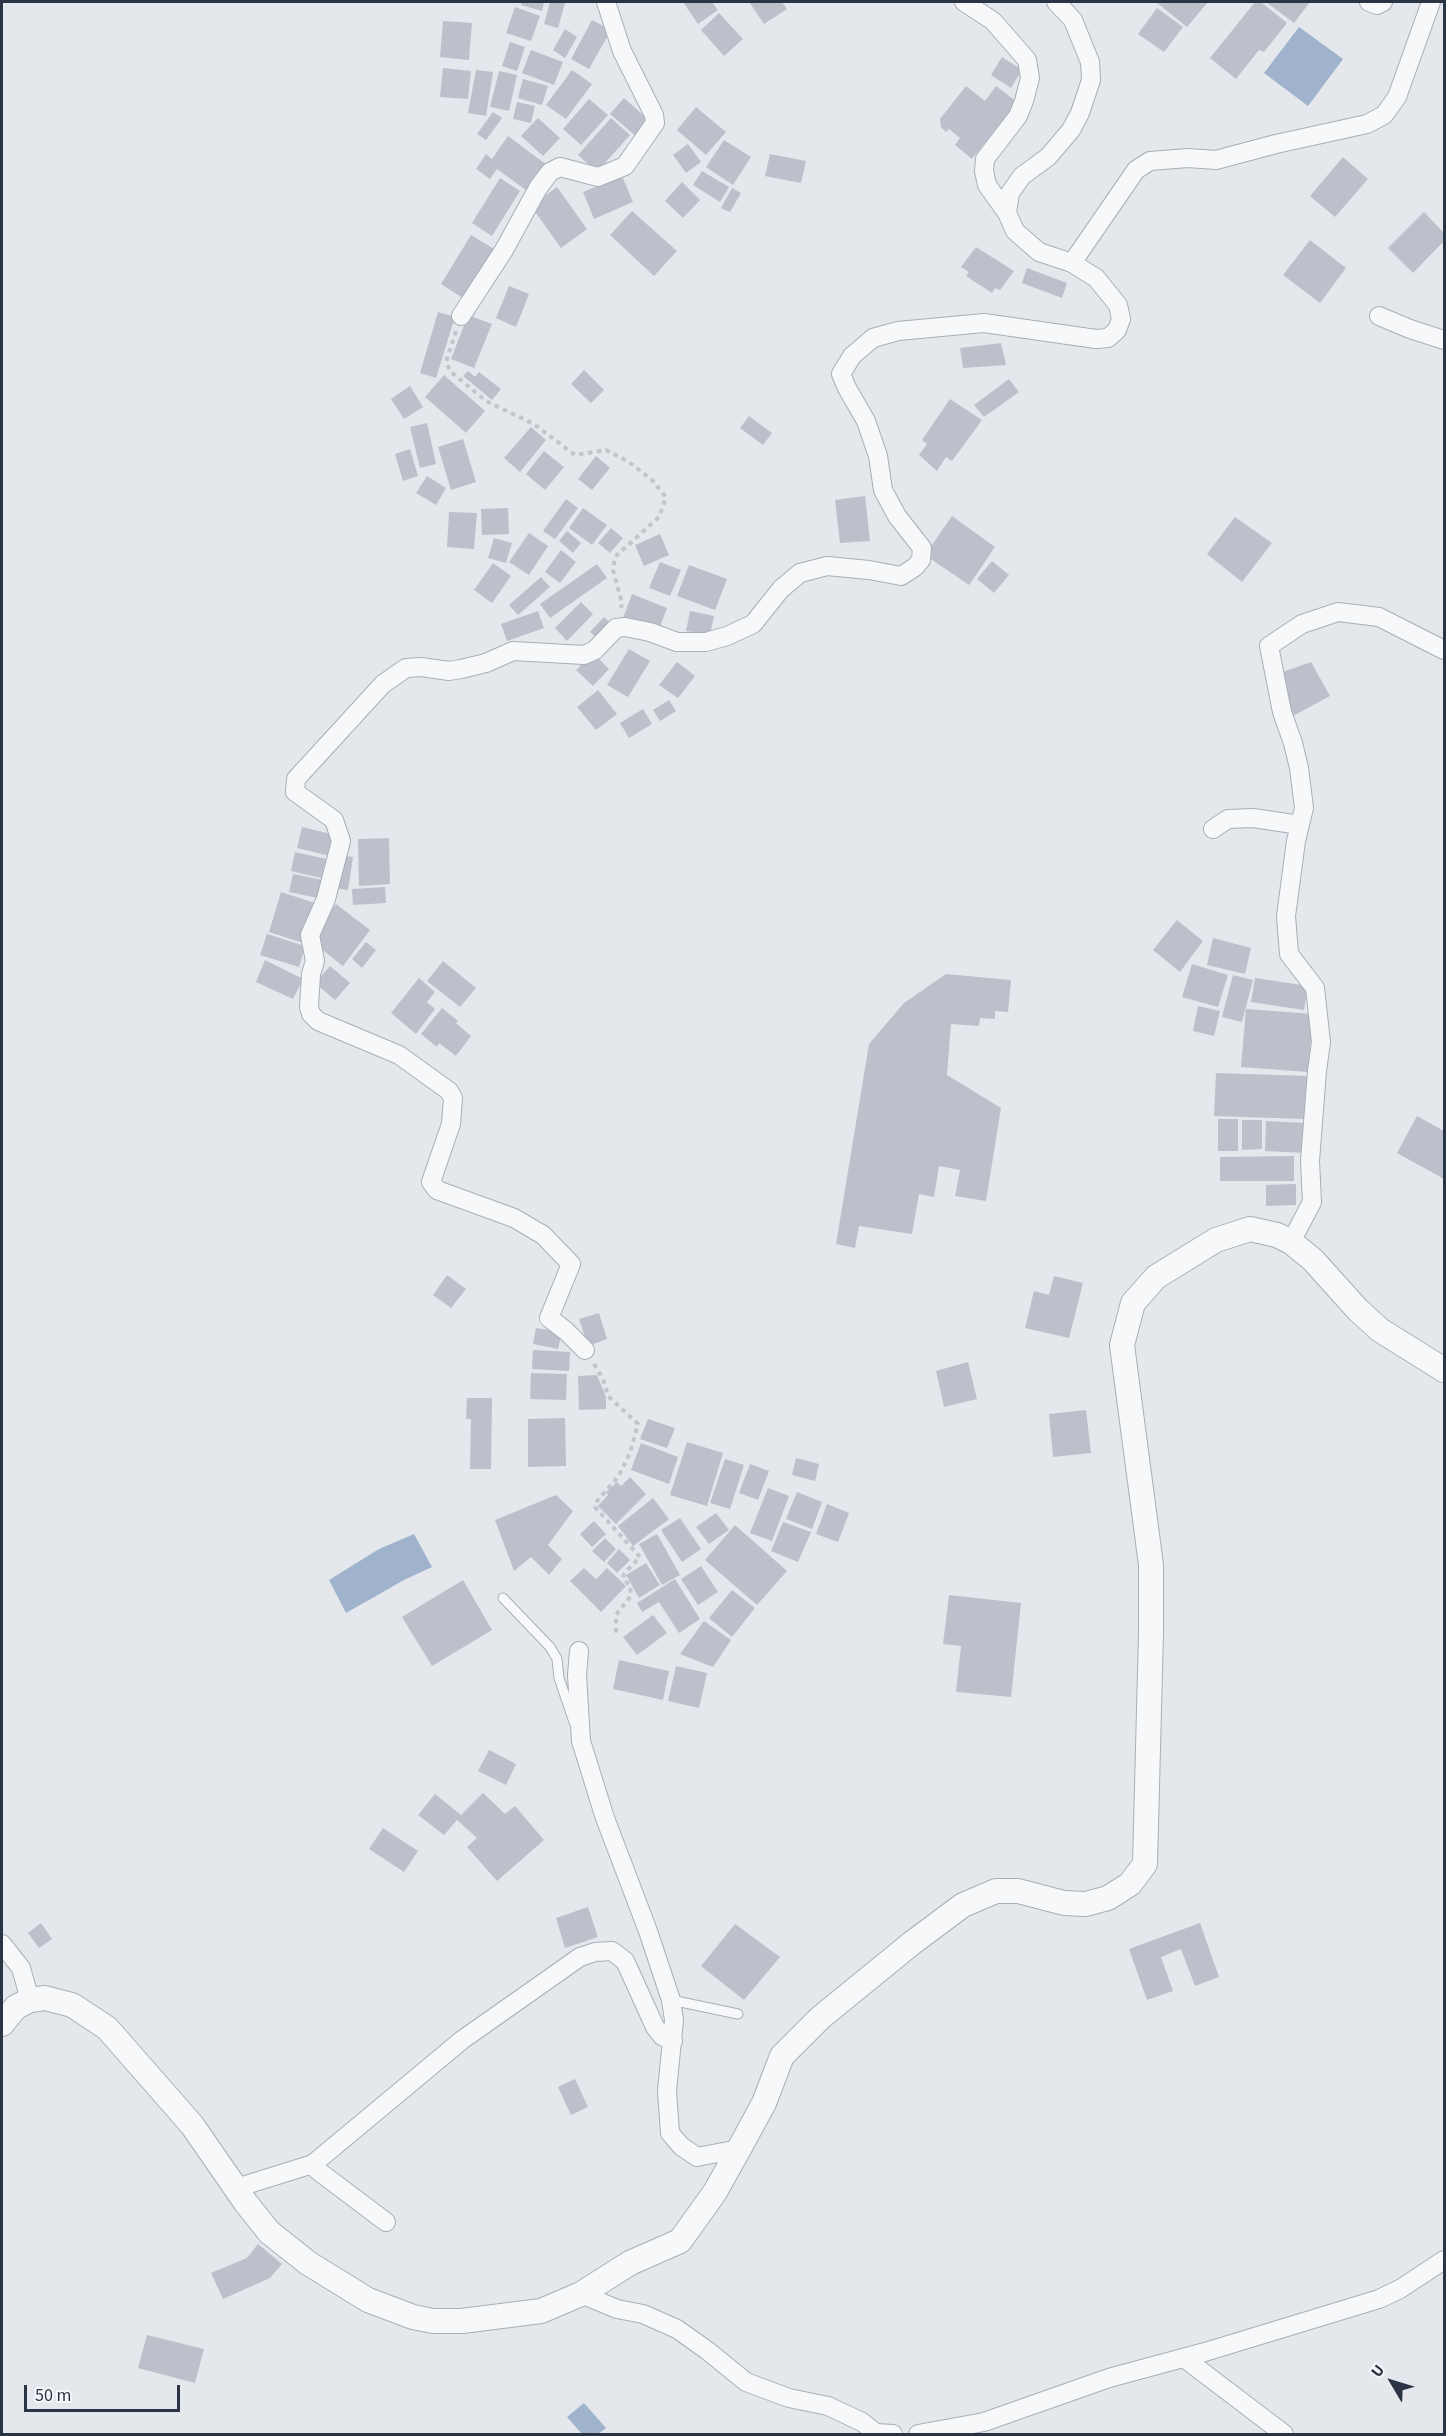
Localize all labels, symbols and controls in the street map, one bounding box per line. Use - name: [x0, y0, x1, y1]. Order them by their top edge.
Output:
- north arrow: [1362, 2352, 1422, 2412]
- text: U: [1366, 2360, 1390, 2382]
- scale bar: [27, 2373, 183, 2411]
- text: 50 m: [35, 2383, 71, 2408]

